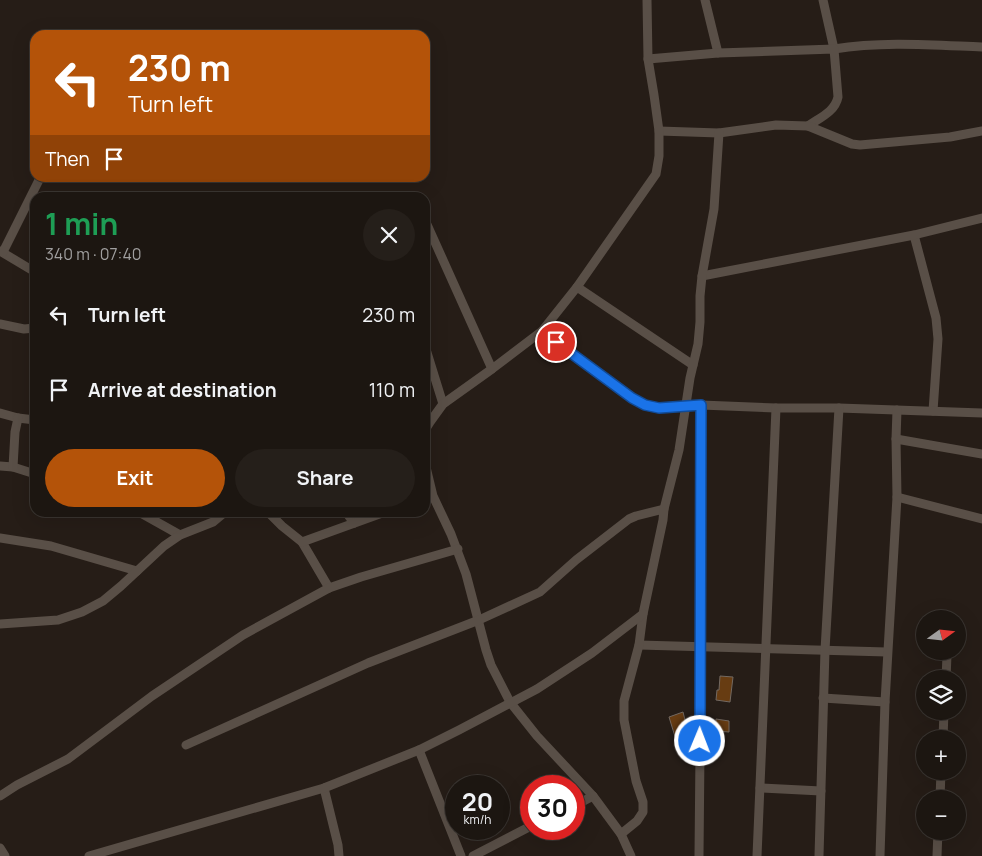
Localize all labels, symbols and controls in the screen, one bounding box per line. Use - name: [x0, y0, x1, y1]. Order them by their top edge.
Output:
- text: 230 m: [128, 44, 231, 92]
- icon: left: [45, 50, 110, 115]
- text: Turn left: [128, 89, 213, 119]
- icon: arrive: [100, 145, 128, 173]
- text: Then: [45, 146, 90, 172]
- text: 1 min: [45, 203, 118, 244]
- button: close: [363, 209, 415, 261]
- text: 340 m · 07:40: [45, 243, 142, 265]
- icon: left: [45, 301, 73, 329]
- text: Turn left: [88, 302, 166, 328]
- text: 230 m: [362, 302, 415, 328]
- pin: [535, 321, 577, 363]
- icon: arrive: [542, 328, 570, 356]
- icon: arrive: [45, 376, 73, 404]
- text: Arrive at destination: [88, 377, 277, 403]
- text: 110 m: [369, 377, 415, 403]
- button: Exit: [45, 449, 225, 507]
- button: Share: [235, 449, 415, 507]
- north arrow: [916, 610, 966, 660]
- map controls: [916, 610, 966, 840]
- button: layers: [916, 670, 966, 720]
- position arrow: [673, 714, 725, 766]
- button: +: [916, 730, 966, 780]
- speed limit sign: 30: [520, 775, 585, 840]
- text: 20: [462, 784, 493, 819]
- button: −: [916, 790, 966, 840]
- text: km/h: [464, 811, 491, 828]

